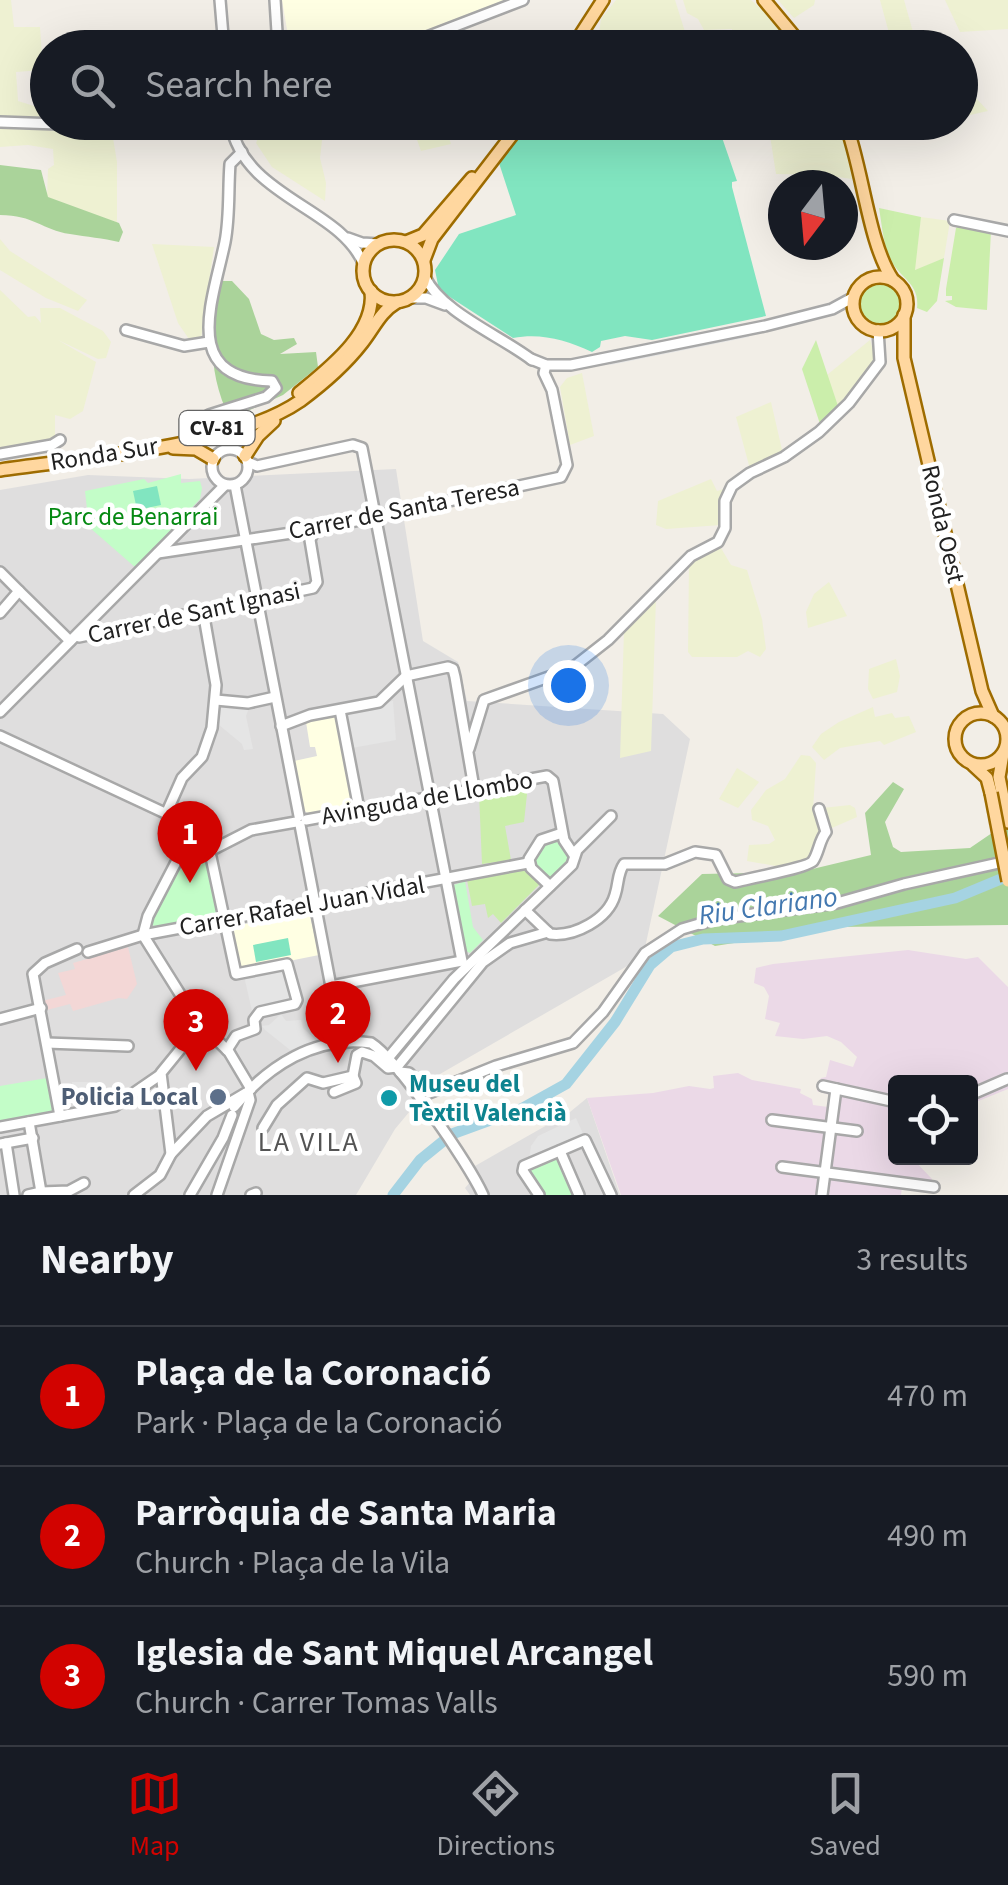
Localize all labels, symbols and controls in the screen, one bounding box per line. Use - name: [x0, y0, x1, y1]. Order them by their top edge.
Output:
- search box: [30, 30, 978, 140]
- icon: search: [65, 58, 120, 113]
- text: Search here: [145, 58, 332, 112]
- north arrow: [768, 170, 858, 260]
- road number: CV-81: [180, 411, 254, 445]
- street label: Ronda Sur: [48, 428, 161, 480]
- street label: Ronda Oest: [912, 461, 974, 587]
- street label: Carrer de Santa Teresa: [285, 469, 523, 549]
- park label: Parc de Benarrai: [48, 499, 218, 535]
- street label: Carrer de Sant Ignasi: [84, 573, 304, 653]
- your location: [543, 660, 594, 711]
- street label: Avinguda de Llombo: [318, 762, 536, 834]
- pin: 1: [158, 800, 222, 883]
- street label: Carrer Rafael Juan Vidal: [176, 867, 428, 945]
- water label: Riu Clariano: [696, 876, 840, 936]
- pin: 2: [306, 980, 370, 1063]
- pin: 3: [164, 988, 228, 1071]
- place label: Museu del Tèxtil Valencià: [409, 1066, 567, 1131]
- map controls: [888, 1075, 978, 1165]
- button: locate: [888, 1075, 978, 1165]
- place label: Policia Local: [61, 1079, 198, 1115]
- marker: Policia Local: [207, 1086, 229, 1108]
- marker: Museu del Tèxtil Valencià: [378, 1087, 400, 1109]
- district label: LA VILA: [258, 1122, 360, 1162]
- text: Nearby: [40, 1230, 174, 1290]
- text: 3 results: [856, 1237, 968, 1283]
- text: Plaça de la Coronació: [135, 1346, 491, 1400]
- text: 1: [64, 1373, 81, 1419]
- text: 470 m: [887, 1373, 968, 1419]
- text: Park · Plaça de la Coronació: [135, 1400, 503, 1446]
- text: Parròquia de Santa Maria: [135, 1486, 557, 1540]
- text: 2: [64, 1513, 81, 1559]
- text: 490 m: [887, 1513, 968, 1559]
- text: Church · Plaça de la Vila: [135, 1540, 450, 1586]
- text: Iglesia de Sant Miquel Arcangel: [135, 1626, 653, 1680]
- text: 3: [64, 1653, 81, 1699]
- text: 590 m: [887, 1653, 968, 1699]
- text: Church · Carrer Tomas Valls: [135, 1680, 498, 1726]
- tab: Map: [127, 1766, 182, 1866]
- tab: Directions: [437, 1766, 555, 1866]
- tab: Saved: [809, 1766, 881, 1866]

